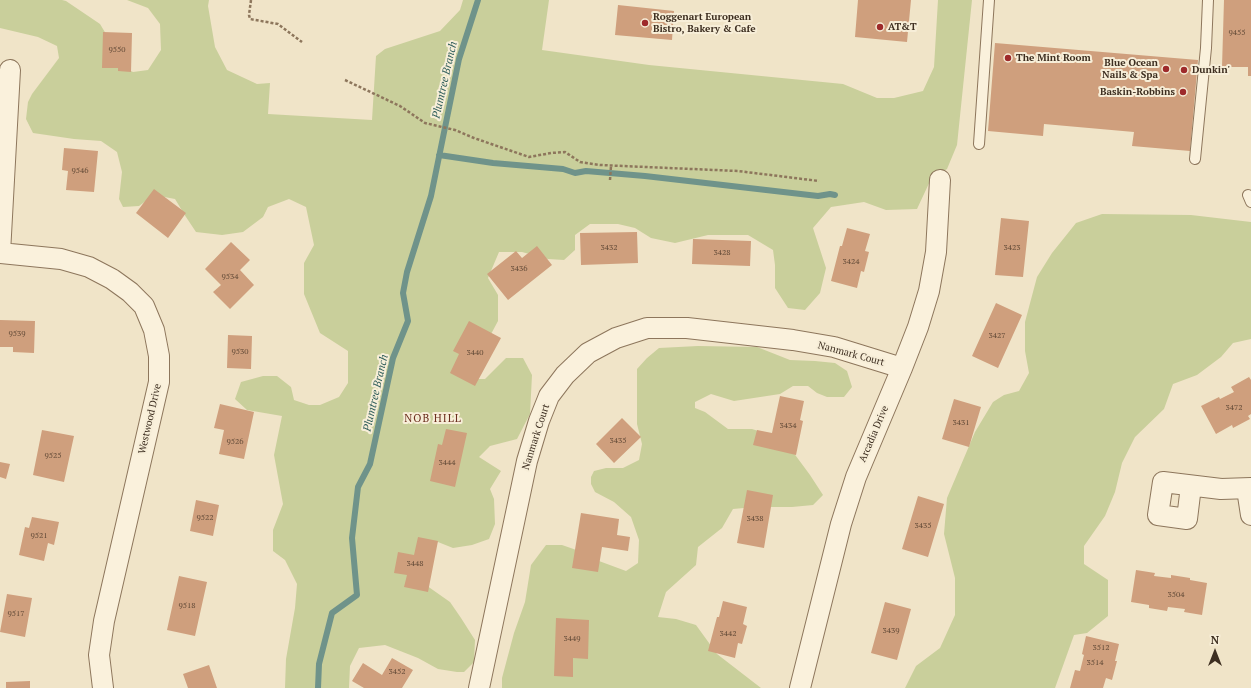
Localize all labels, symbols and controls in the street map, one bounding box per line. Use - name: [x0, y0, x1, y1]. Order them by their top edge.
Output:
- place label: Roggenart European Bistro, Bakery & Cafe: [653, 11, 756, 34]
- marker: Roggenart European Bistro, Bakery & Cafe: [640, 18, 650, 28]
- place label: AT&T: [888, 21, 917, 33]
- marker: AT&T: [875, 22, 885, 32]
- house number: 9455: [1228, 28, 1246, 38]
- water label: Plumtree Branch: [430, 40, 460, 120]
- house number: 9550: [108, 45, 126, 55]
- place label: The Mint Room: [1016, 52, 1091, 64]
- marker: The Mint Room: [1003, 53, 1013, 63]
- place label: Blue Ocean Nails & Spa: [1102, 57, 1158, 80]
- marker: Blue Ocean Nails & Spa: [1161, 64, 1171, 74]
- place label: Dunkin': [1192, 64, 1230, 76]
- marker: Dunkin': [1179, 65, 1189, 75]
- place label: Baskin-Robbins: [1100, 86, 1175, 98]
- marker: Baskin-Robbins: [1178, 87, 1188, 97]
- house number: 9546: [71, 166, 89, 176]
- house number: 3432: [600, 243, 618, 253]
- house number: 3423: [1003, 243, 1021, 253]
- house number: 3428: [713, 248, 731, 258]
- house number: 3424: [842, 257, 860, 267]
- house number: 3436: [510, 264, 528, 274]
- house number: 9534: [221, 272, 239, 282]
- house number: 9539: [8, 329, 26, 339]
- house number: 3427: [988, 331, 1006, 341]
- street label: Nanmark Court: [816, 339, 886, 369]
- house number: 9530: [231, 347, 249, 357]
- house number: 3440: [466, 348, 484, 358]
- water label: Plumtree Branch: [361, 353, 391, 433]
- street label: Westwood Drive: [136, 383, 164, 455]
- street label: Nanmark Court: [520, 403, 552, 471]
- house number: 3472: [1225, 403, 1243, 413]
- street label: Arcadia Drive: [857, 404, 891, 464]
- district label: NOB HILL: [404, 412, 462, 426]
- house number: 3431: [952, 418, 970, 428]
- house number: 3434: [779, 421, 797, 431]
- house number: 3435: [609, 436, 627, 446]
- house number: 9526: [226, 437, 244, 447]
- house number: 9525: [44, 451, 62, 461]
- house number: 3444: [438, 458, 456, 468]
- house number: 9522: [196, 513, 214, 523]
- house number: 3438: [746, 514, 764, 524]
- house number: 3435: [914, 521, 932, 531]
- house number: 9521: [30, 531, 48, 541]
- house number: 3448: [406, 559, 424, 569]
- house number: 3504: [1167, 590, 1185, 600]
- house number: 9518: [178, 601, 196, 611]
- house number: 9517: [7, 609, 25, 619]
- house number: 3439: [882, 626, 900, 636]
- house number: 3442: [719, 629, 737, 639]
- north arrow: [1195, 632, 1235, 672]
- text: N: [1211, 633, 1219, 647]
- house number: 3449: [563, 634, 581, 644]
- house number: 3512: [1092, 643, 1110, 653]
- house number: 3514: [1086, 658, 1104, 668]
- house number: 3452: [388, 667, 406, 677]

